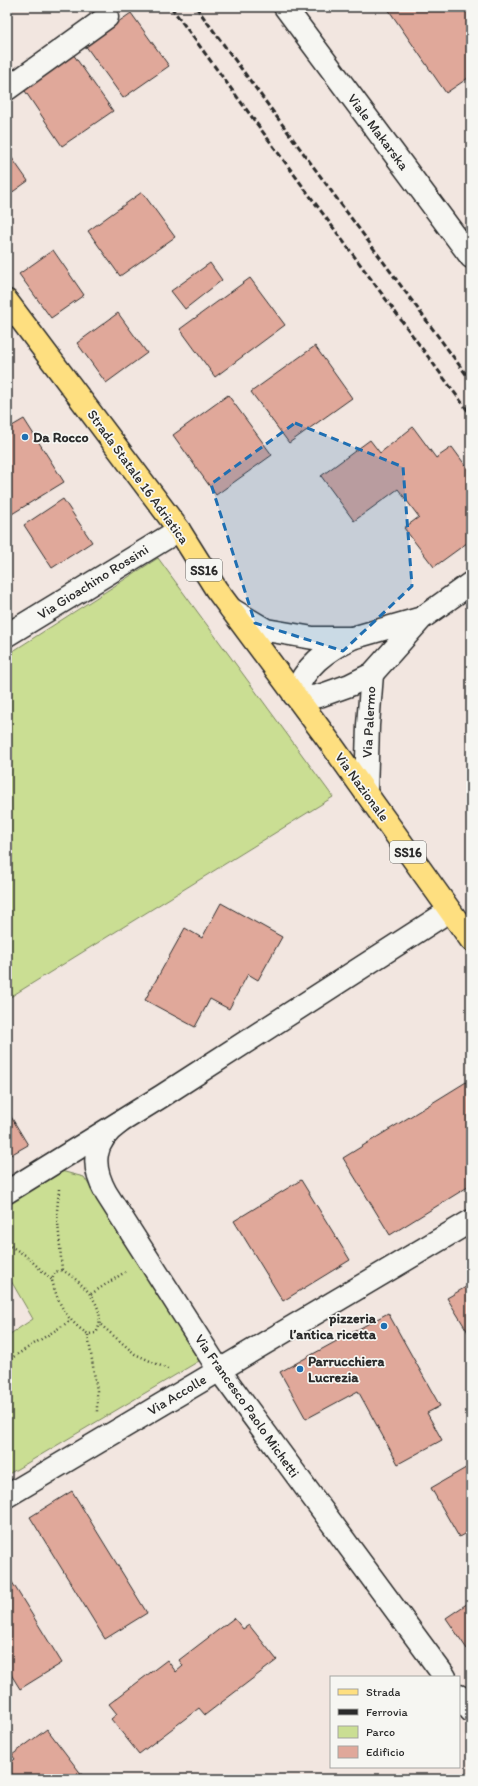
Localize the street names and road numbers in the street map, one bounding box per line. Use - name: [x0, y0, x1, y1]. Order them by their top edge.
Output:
- street label: Viale Makarska: [344, 90, 413, 174]
- street label: Strada Statale 16 Adriatica: [83, 406, 193, 548]
- street label: Via Gioachino Rossini: [34, 541, 152, 623]
- road number: SS16: [186, 559, 222, 581]
- street label: Via Palermo: [359, 686, 379, 758]
- street label: Via Nazionale: [331, 749, 393, 825]
- road number: SS16: [390, 841, 426, 863]
- street label: Via Francesco Paolo Michetti: [191, 1331, 303, 1481]
- street label: Via Accolle: [145, 1371, 210, 1419]

